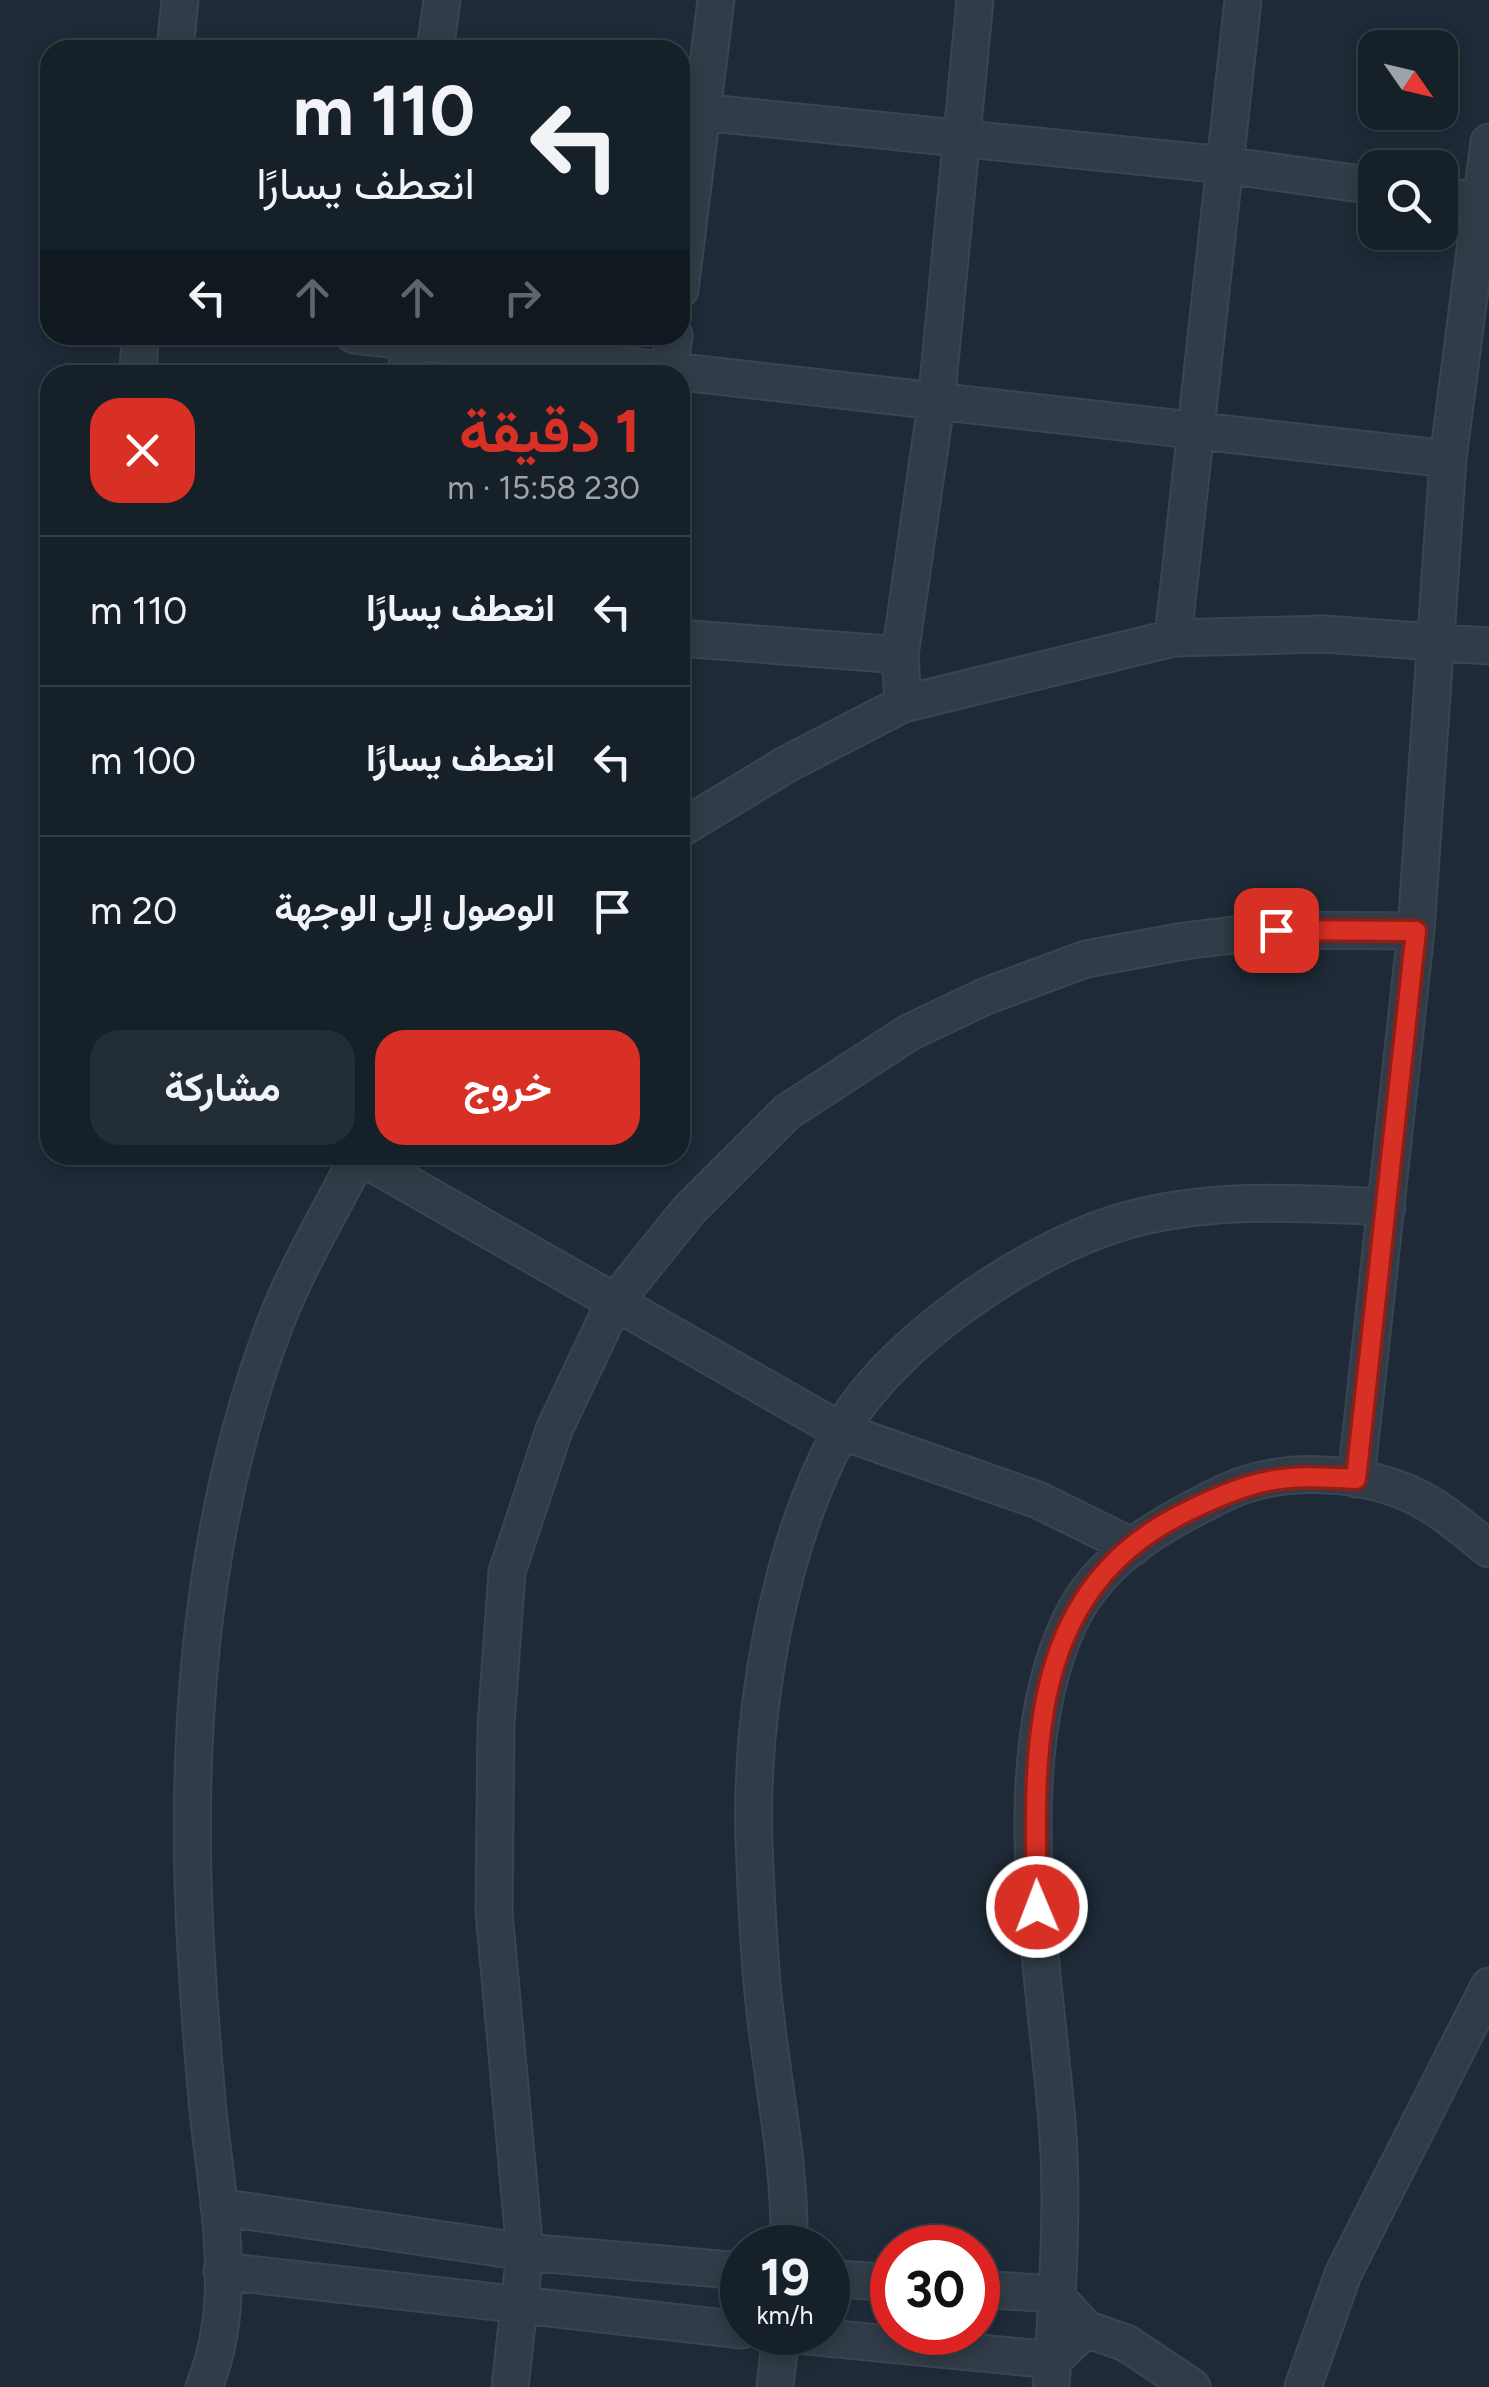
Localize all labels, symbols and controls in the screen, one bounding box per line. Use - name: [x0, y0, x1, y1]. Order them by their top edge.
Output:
- north arrow: [1358, 30, 1458, 130]
- map controls: [1358, 30, 1458, 250]
- text: 110 m: [293, 68, 475, 153]
- icon: left: [510, 80, 640, 210]
- button: search: [1358, 150, 1458, 250]
- text: انعطف يسارًا: [256, 156, 475, 210]
- icon: left: [180, 270, 235, 325]
- icon: ahead: [285, 270, 340, 325]
- icon: ahead: [390, 270, 445, 325]
- icon: right: [495, 270, 550, 325]
- text: 1 دقيقة: [459, 395, 640, 467]
- button: close: [90, 398, 195, 503]
- text: 230 m · 15:58: [447, 469, 640, 507]
- icon: left: [585, 584, 640, 639]
- text: انعطف يسارًا: [366, 585, 555, 631]
- text: 110 m: [90, 588, 187, 634]
- icon: left: [585, 734, 640, 789]
- text: انعطف يسارًا: [366, 735, 555, 781]
- text: 100 m: [90, 738, 196, 784]
- icon: arrive: [585, 884, 640, 939]
- text: الوصول إلى الوجهة: [274, 885, 555, 931]
- text: 20 m: [90, 888, 177, 934]
- pin: [1234, 888, 1319, 973]
- icon: arrive: [1249, 903, 1304, 958]
- button: مشاركة: [90, 1030, 355, 1145]
- button: خروج: [375, 1030, 640, 1145]
- position arrow: [985, 1855, 1089, 1959]
- speed limit sign: 30: [870, 2225, 1000, 2355]
- text: 19: [760, 2247, 810, 2308]
- text: km/h: [756, 2300, 814, 2330]

